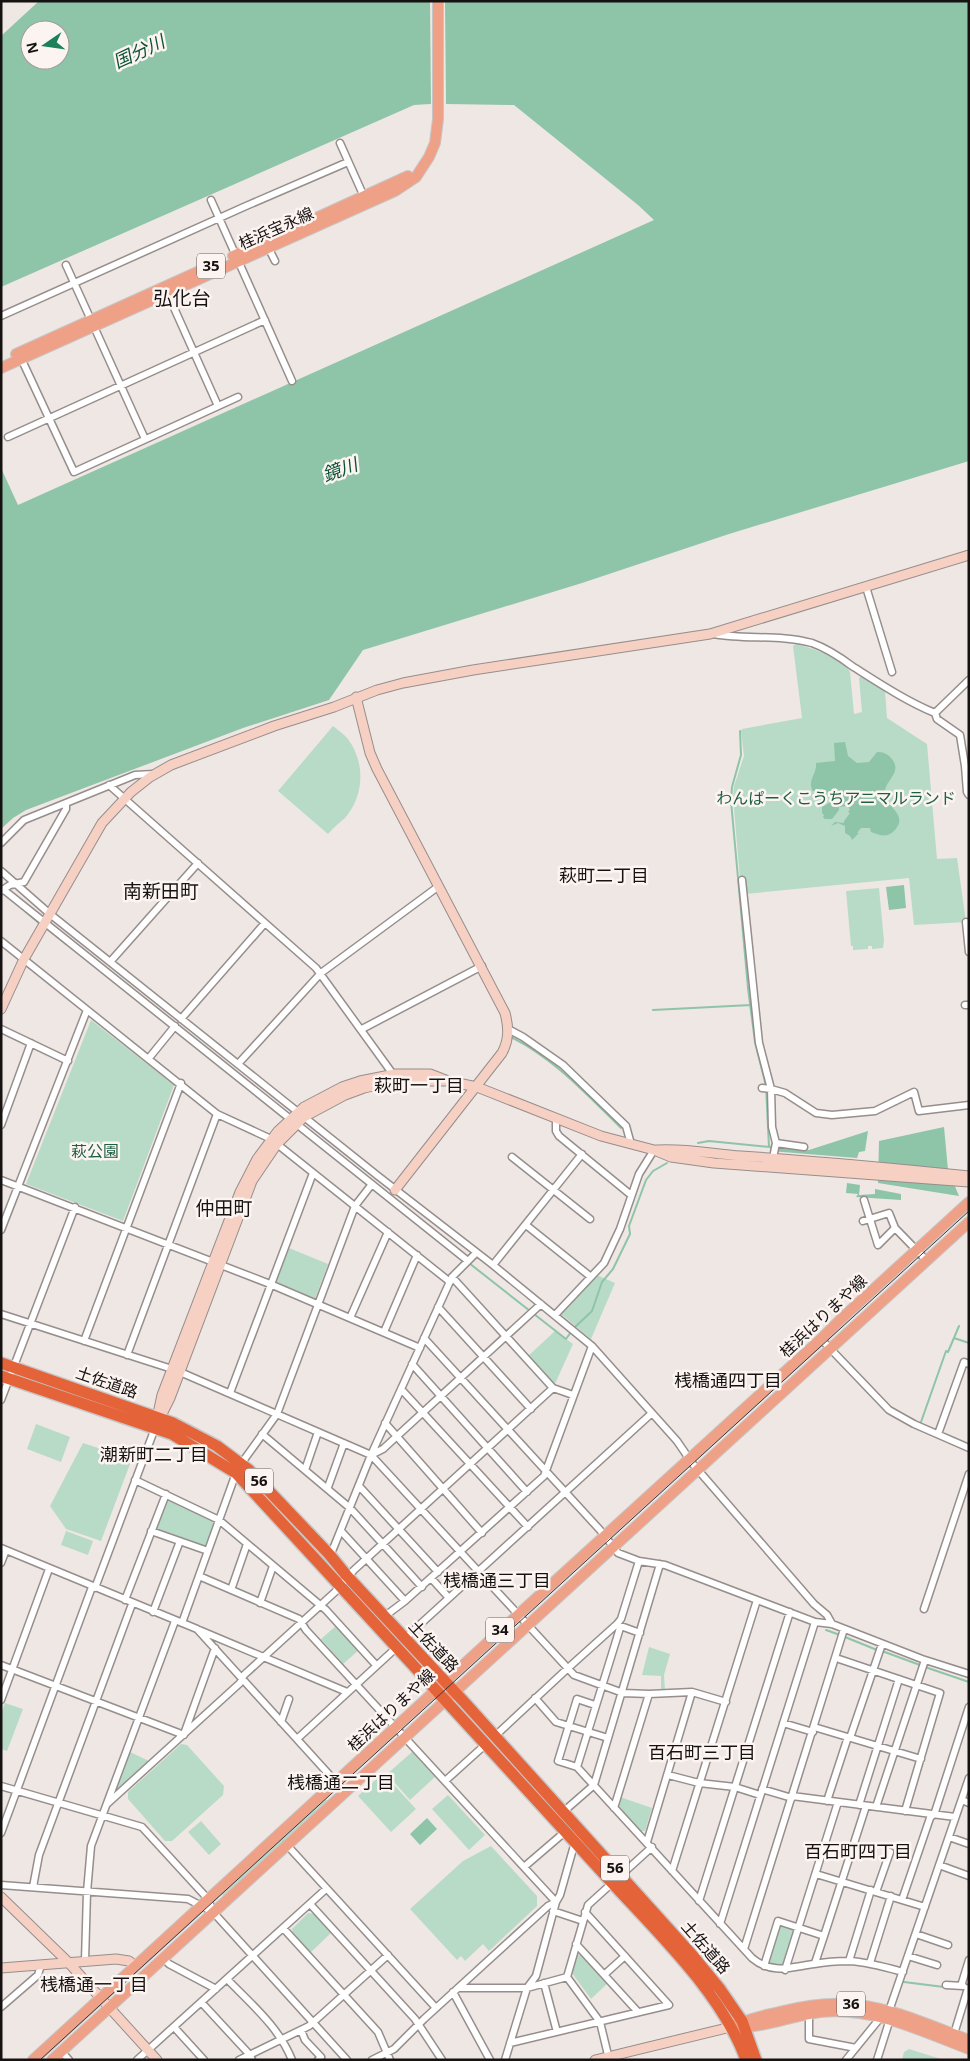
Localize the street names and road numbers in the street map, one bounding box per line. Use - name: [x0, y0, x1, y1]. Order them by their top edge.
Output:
- street label: 桂浜宝永線: [235, 202, 317, 254]
- road number: 35: [197, 254, 225, 278]
- street label: 桂浜はりまや線: [775, 1270, 871, 1362]
- street label: 土佐道路: [73, 1361, 141, 1403]
- road number: 56: [245, 1468, 273, 1494]
- street label: 土佐道路: [404, 1615, 464, 1677]
- road number: 34: [486, 1618, 514, 1642]
- street label: 桂浜はりまや線: [343, 1664, 439, 1756]
- road number: 56: [601, 1856, 629, 1880]
- street label: 土佐道路: [677, 1916, 735, 1978]
- road number: 36: [837, 1992, 865, 2016]

